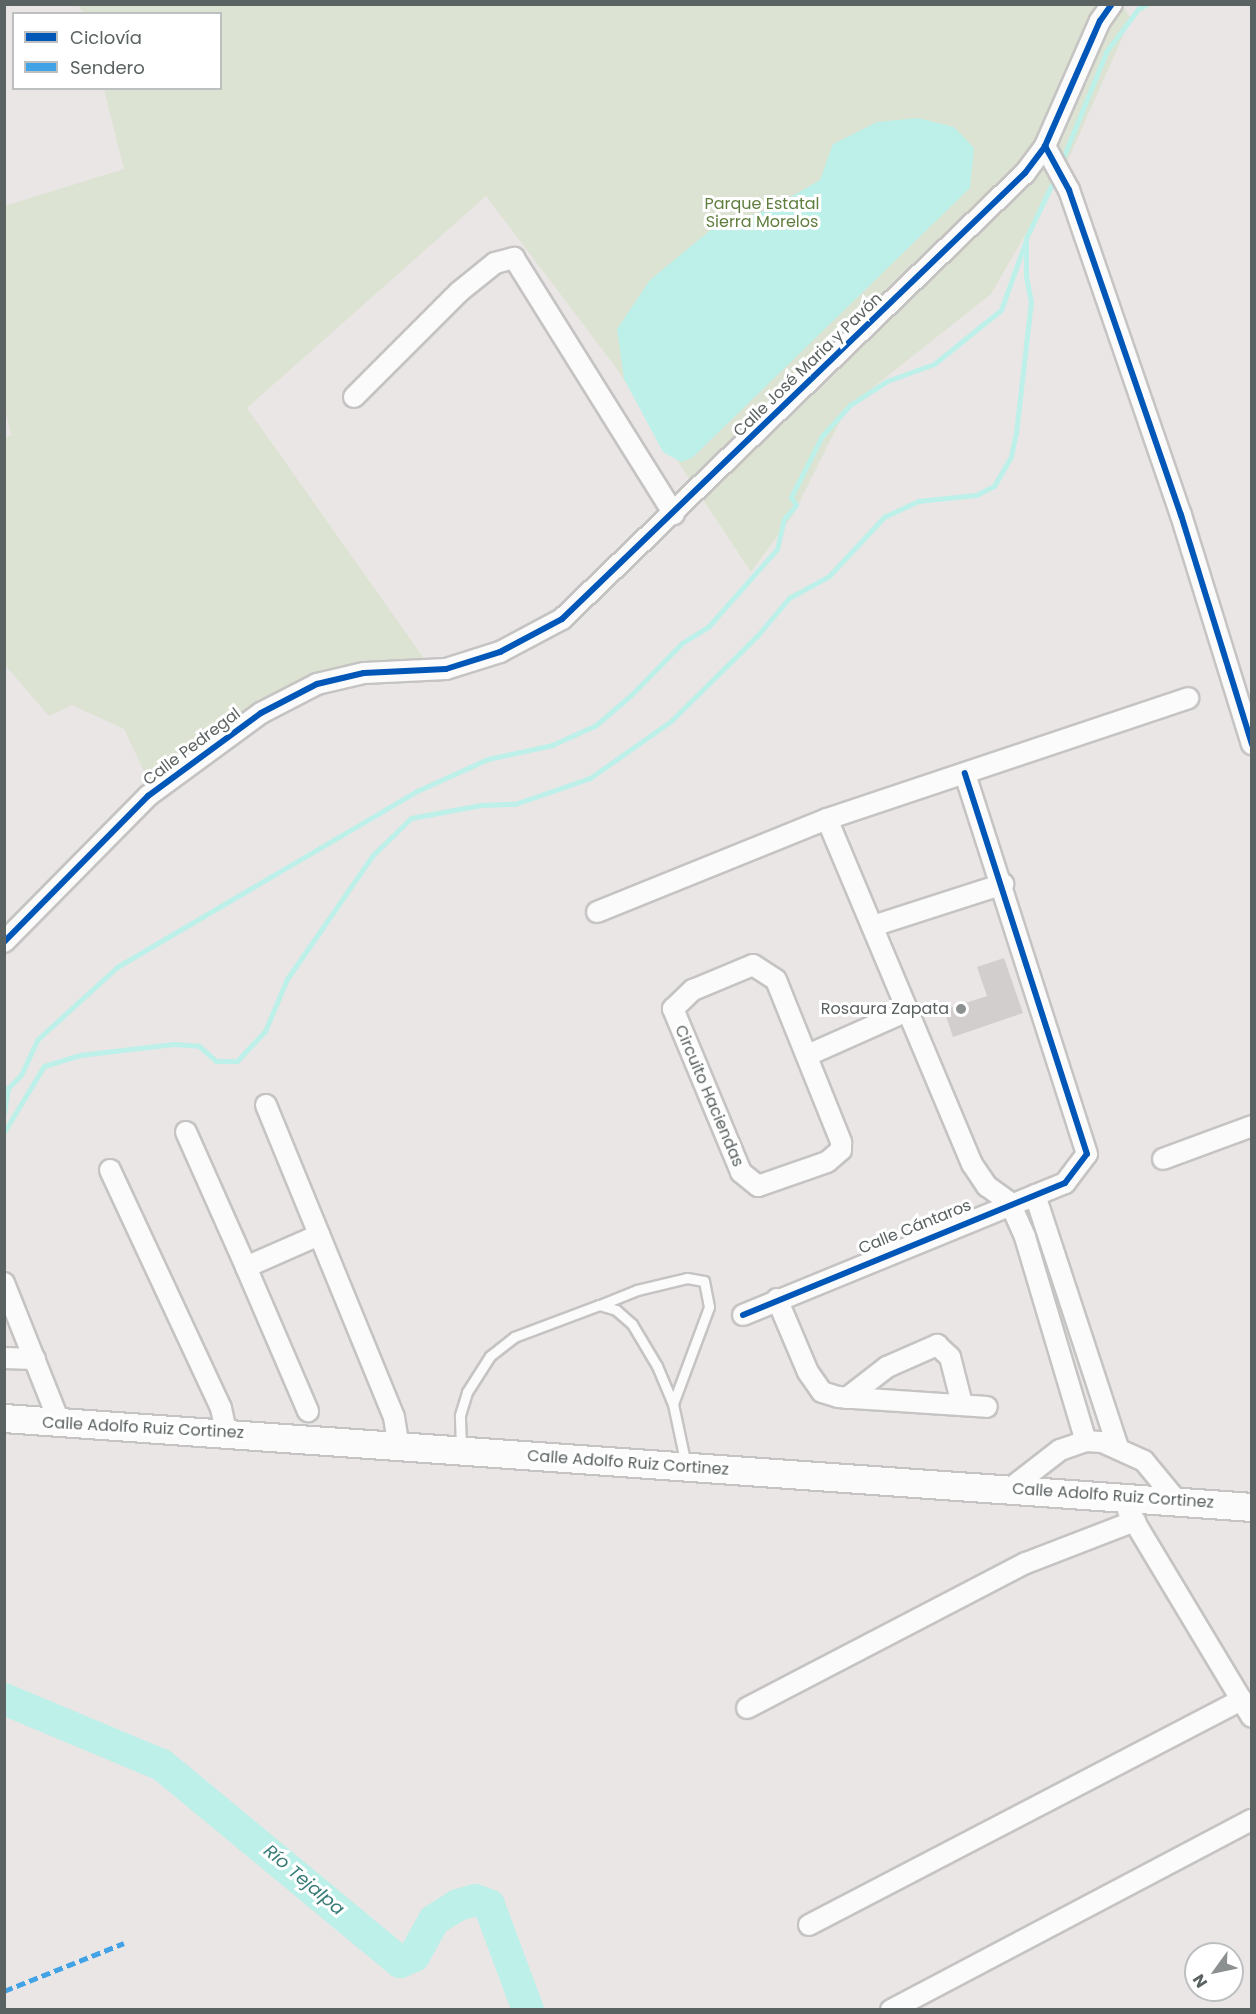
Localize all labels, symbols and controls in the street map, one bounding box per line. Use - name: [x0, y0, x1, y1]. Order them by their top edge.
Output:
- legend: [12, 12, 222, 90]
- text: Ciclovía: [70, 25, 142, 50]
- text: Sendero: [70, 55, 145, 80]
- park label: Parque Estatal Sierra Morelos: [704, 194, 820, 232]
- street label: Calle José Maria y Pavón: [730, 289, 886, 441]
- street label: Calle Pedregal: [140, 704, 244, 790]
- place label: Rosaura Zapata: [821, 999, 949, 1019]
- marker: Rosaura Zapata: [954, 1002, 968, 1016]
- street label: Circuito Haciendas: [670, 1022, 748, 1170]
- street label: Calle Cántaros: [856, 1196, 974, 1258]
- street label: Calle Adolfo Ruiz Cortinez: [42, 1413, 244, 1443]
- street label: Calle Adolfo Ruiz Cortinez: [527, 1446, 729, 1480]
- street label: Calle Adolfo Ruiz Cortinez: [1012, 1479, 1214, 1513]
- water label: Río Tejalpa: [259, 1840, 349, 1920]
- north arrow: [1184, 1942, 1244, 2002]
- text: N: [1187, 1970, 1213, 1992]

